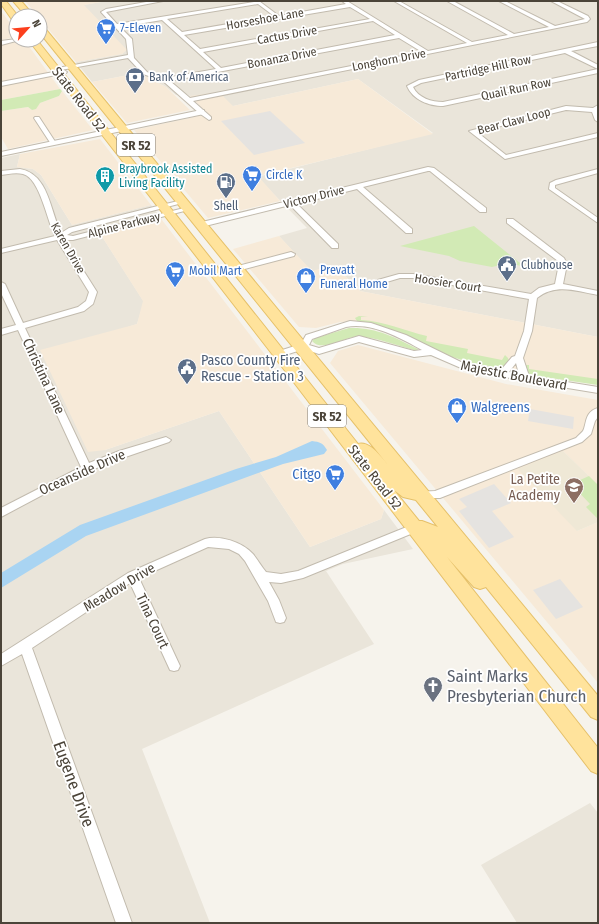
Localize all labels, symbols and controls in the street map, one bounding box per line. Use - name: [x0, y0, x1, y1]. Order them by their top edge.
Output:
- street label: Horseshoe Lane: [225, 5, 305, 33]
- north arrow: [8, 8, 48, 48]
- supermarket icon: 7-Eleven: [95, 17, 117, 45]
- text: N: [29, 18, 44, 30]
- place label: 7-Eleven: [120, 21, 161, 35]
- street label: Cactus Drive: [256, 23, 318, 47]
- street label: Bonanza Drive: [246, 44, 318, 72]
- street label: Longhorn Drive: [351, 46, 427, 74]
- street label: Partridge Hill Row: [444, 52, 532, 84]
- street label: State Road 52: [48, 63, 109, 135]
- bank icon: Bank of America: [124, 66, 146, 94]
- place label: Bank of America: [149, 70, 229, 84]
- street label: Quail Run Row: [480, 75, 552, 103]
- street label: Bear Claw Loop: [476, 105, 552, 137]
- road number: SR 52: [117, 134, 155, 156]
- place label: Braybrook Assisted Living Facility: [119, 162, 212, 190]
- supermarket icon: Circle K: [241, 164, 263, 192]
- building icon: Braybrook Assisted Living Facility: [94, 165, 116, 193]
- place label: Circle K: [266, 168, 303, 182]
- fuel station icon: Shell: [215, 171, 237, 199]
- street label: Victory Drive: [282, 183, 346, 211]
- place label: Shell: [214, 199, 238, 213]
- street label: Alpine Parkway: [86, 209, 162, 241]
- street label: Karen Drive: [48, 220, 88, 276]
- public building icon: Clubhouse: [496, 254, 518, 282]
- place label: Clubhouse: [521, 258, 573, 272]
- supermarket icon: Mobil Mart: [164, 260, 186, 288]
- place label: Prevatt Funeral Home: [320, 263, 388, 291]
- place label: Mobil Mart: [189, 264, 242, 278]
- shop icon: Prevatt Funeral Home: [295, 266, 317, 294]
- street label: Hoosier Court: [414, 271, 483, 295]
- street label: Christina Lane: [19, 336, 69, 417]
- place label: Pasco County Fire Rescue - Station 3: [201, 352, 304, 385]
- public building icon: Pasco County Fire Rescue - Station 3: [176, 357, 198, 385]
- street label: Majestic Boulevard: [459, 357, 569, 394]
- shop icon: Walgreens: [446, 396, 468, 424]
- place label: Walgreens: [471, 399, 530, 416]
- road number: SR 52: [308, 405, 346, 427]
- street label: State Road 52: [344, 441, 405, 513]
- street label: Oceanside Drive: [37, 446, 128, 499]
- supermarket icon: Citgo: [324, 463, 346, 491]
- place label: Citgo: [292, 466, 321, 483]
- place label: La Petite Academy: [509, 471, 561, 504]
- school or university icon: La Petite Academy: [563, 476, 585, 504]
- street label: Meadow Drive: [80, 559, 158, 615]
- street label: Tina Court: [132, 591, 173, 652]
- place label: Saint Marks Presbyterian Church: [447, 666, 586, 707]
- church icon: Saint Marks Presbyterian Church: [422, 675, 444, 703]
- street label: Eugene Drive: [48, 738, 99, 830]

